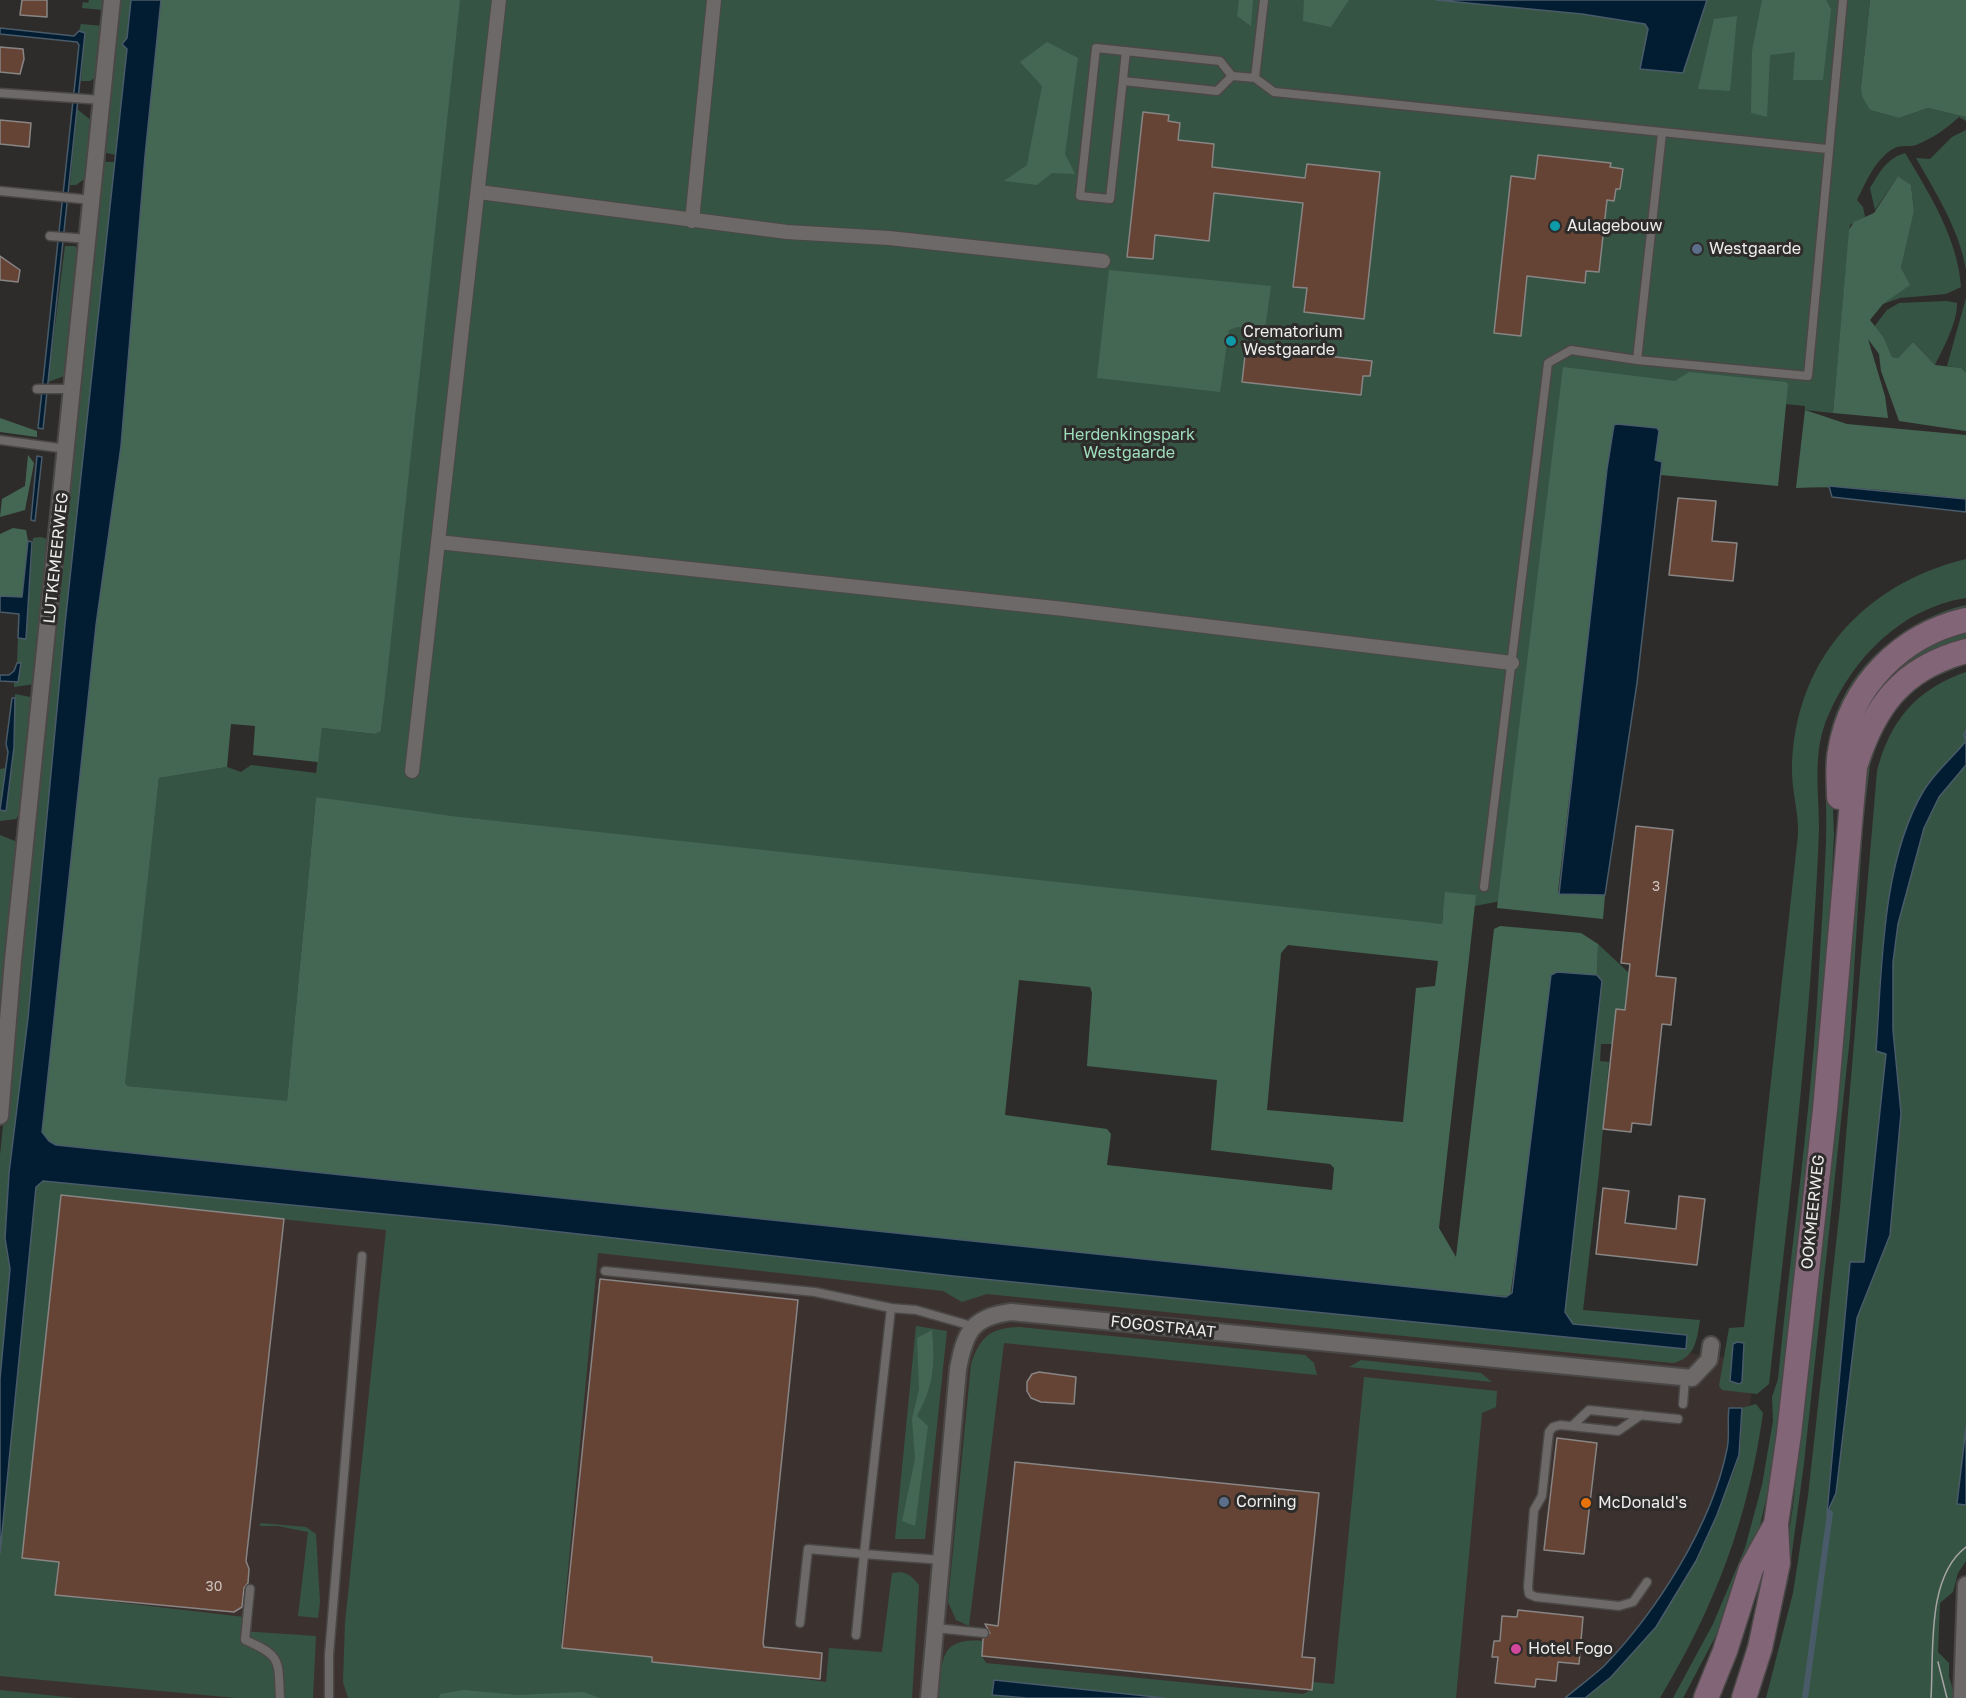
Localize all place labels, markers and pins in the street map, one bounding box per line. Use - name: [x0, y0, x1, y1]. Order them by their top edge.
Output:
- place label: Aulagebouw: [1567, 216, 1662, 236]
- marker: Aulagebouw: [1548, 219, 1562, 233]
- place label: Westgaarde: [1709, 239, 1801, 259]
- marker: Westgaarde: [1690, 242, 1704, 256]
- place label: Crematorium Westgaarde: [1243, 322, 1343, 360]
- marker: Crematorium Westgaarde: [1224, 334, 1238, 348]
- place label: Corning: [1236, 1492, 1297, 1512]
- place label: McDonald's: [1598, 1493, 1687, 1513]
- marker: Corning: [1217, 1495, 1231, 1509]
- marker: McDonald's: [1579, 1496, 1593, 1510]
- place label: Hotel Fogo: [1528, 1639, 1613, 1659]
- marker: Hotel Fogo: [1509, 1642, 1523, 1656]

